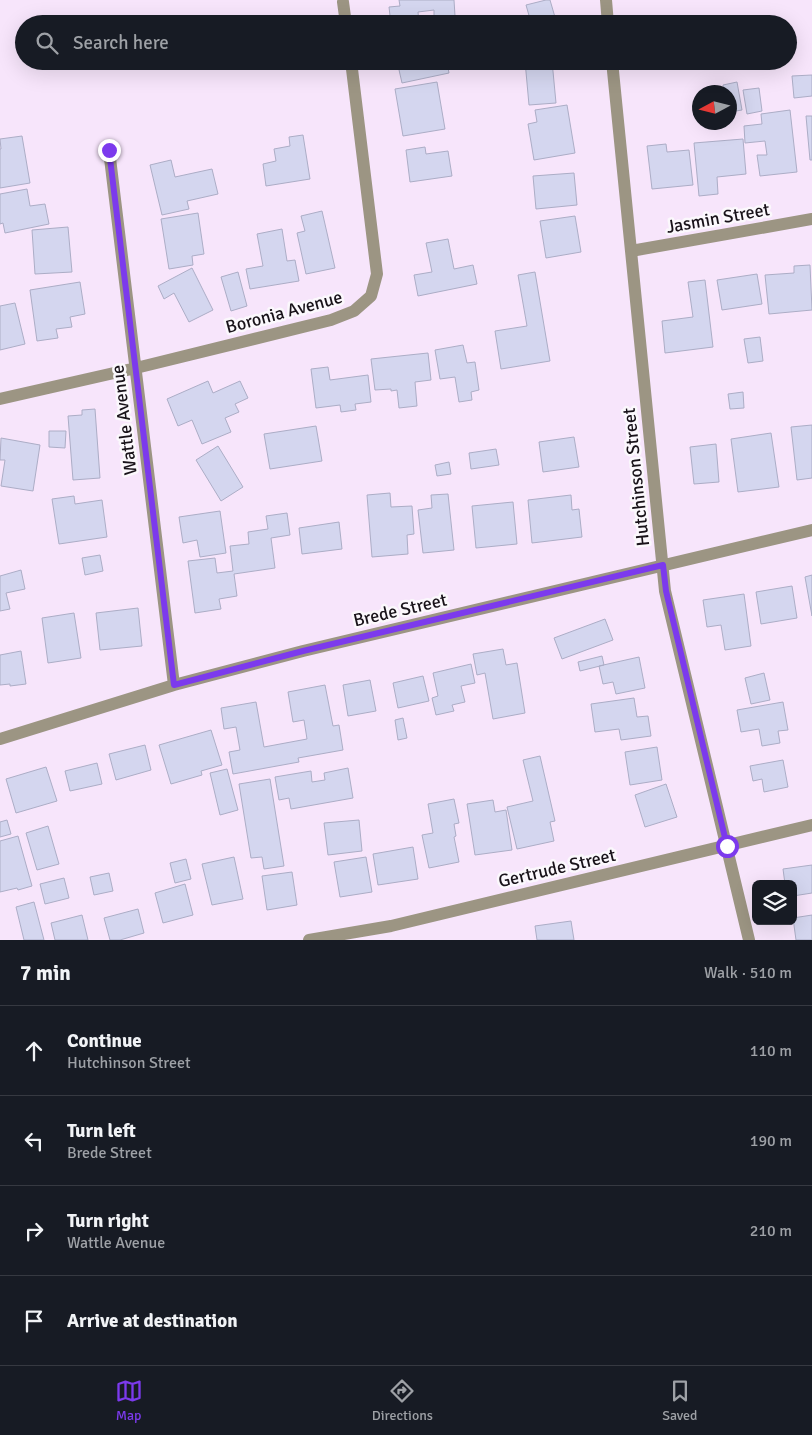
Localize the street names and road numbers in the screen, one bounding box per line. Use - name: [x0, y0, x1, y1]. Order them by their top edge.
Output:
- street label: Jasmin Street: [665, 198, 771, 238]
- street label: Boronia Avenue: [223, 286, 345, 338]
- street label: Wattle Avenue: [106, 364, 142, 476]
- street label: Hutchinson Street: [618, 407, 654, 547]
- street label: Brede Street: [351, 589, 449, 631]
- street label: Gertrude Street: [496, 844, 618, 892]

